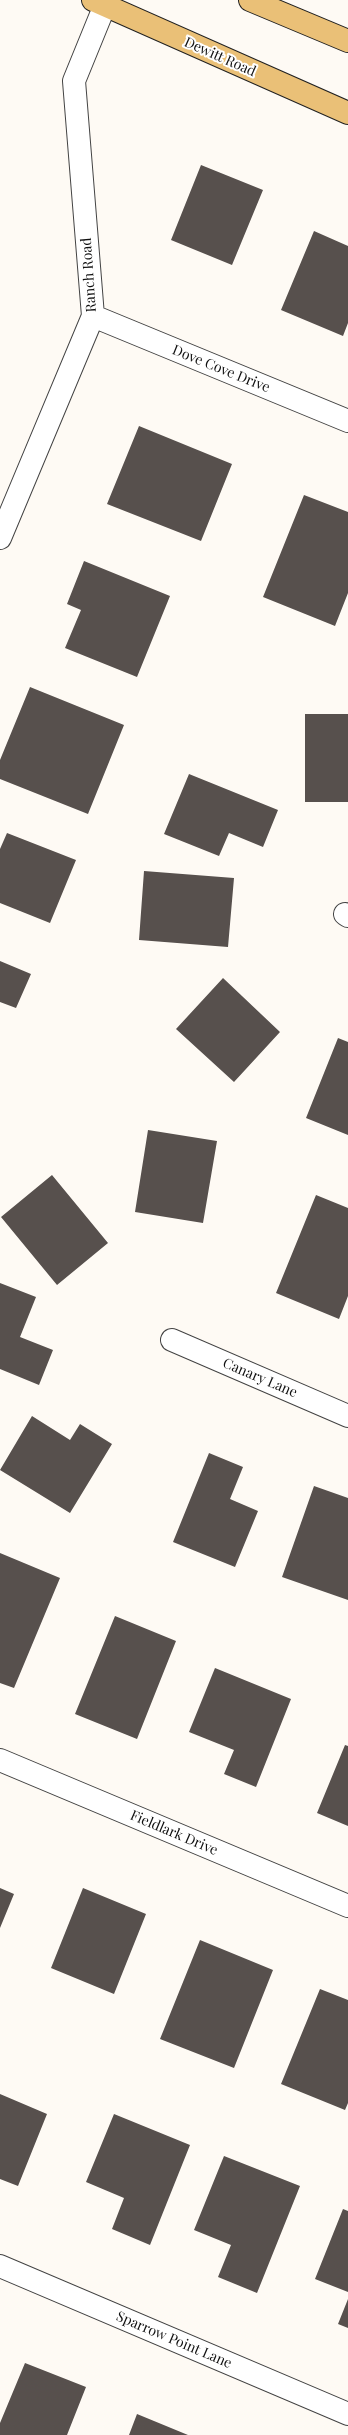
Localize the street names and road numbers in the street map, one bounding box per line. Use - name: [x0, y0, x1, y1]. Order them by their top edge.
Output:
- street label: Dewitt Road: [182, 34, 258, 80]
- street label: Ranch Road: [78, 237, 100, 313]
- street label: Dove Cove Drive: [170, 342, 272, 396]
- street label: Canary Lane: [220, 1355, 300, 1401]
- street label: Fieldlark Drive: [128, 1807, 220, 1859]
- street label: Sparrow Point Lane: [114, 2308, 234, 2372]

